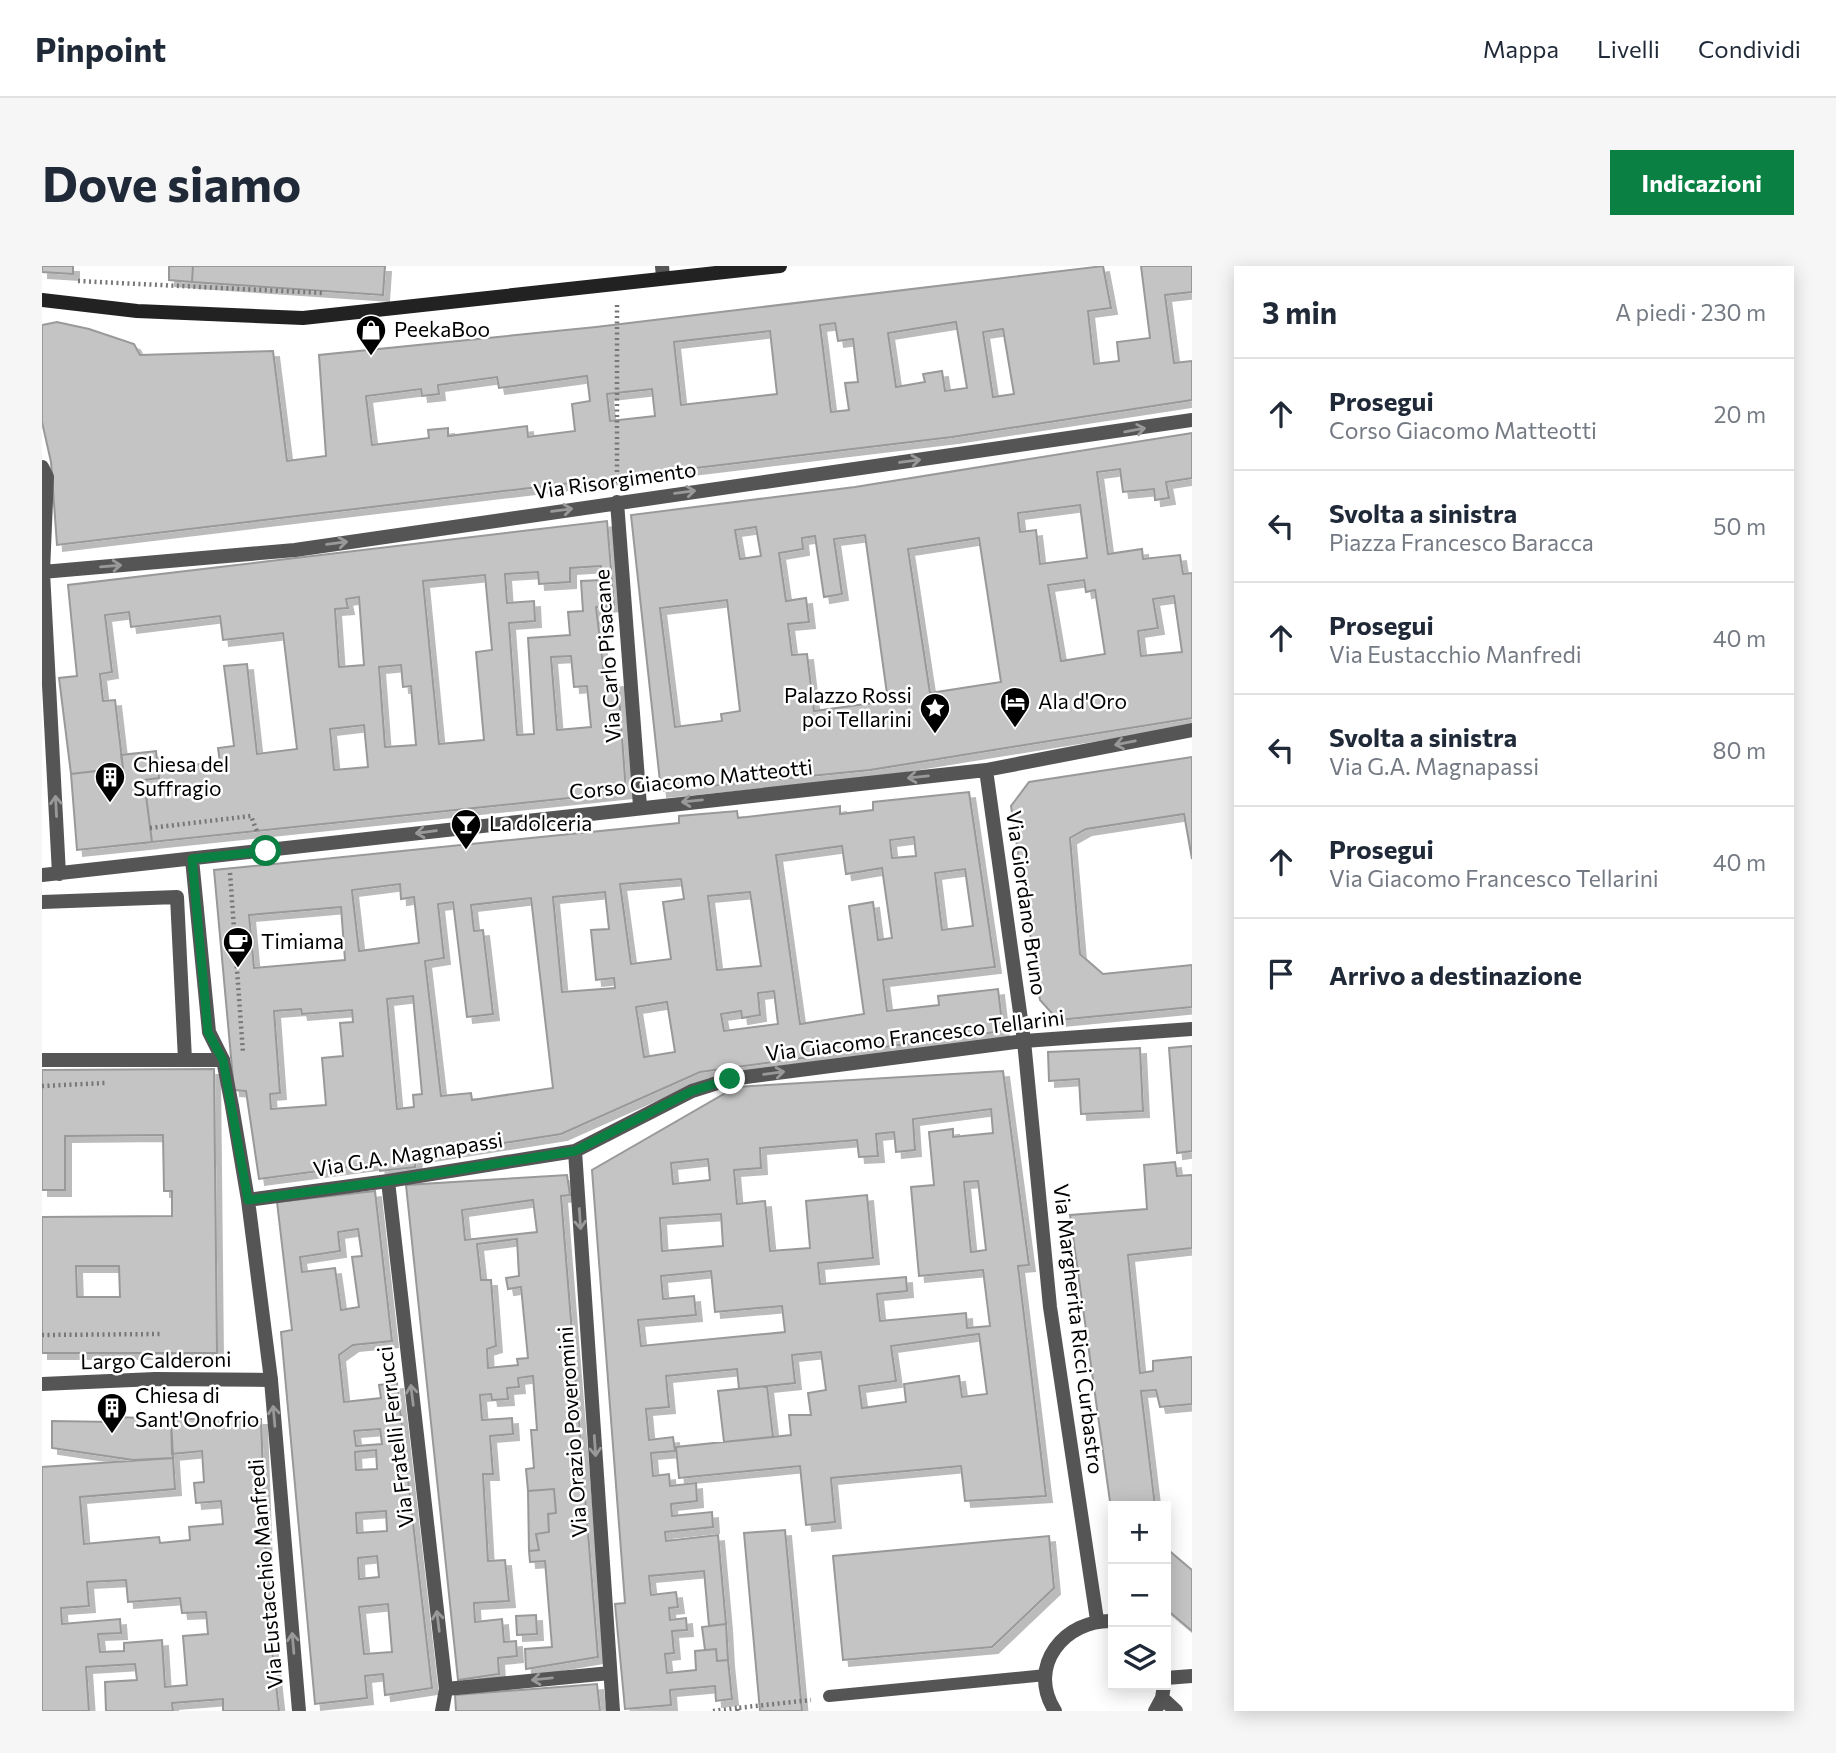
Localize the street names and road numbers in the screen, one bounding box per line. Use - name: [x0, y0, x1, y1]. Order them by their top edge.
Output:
- street label: Via Risorgimento: [532, 456, 698, 503]
- street label: Via Carlo Pisacane: [588, 568, 625, 744]
- street label: Corso Giacomo Matteotti: [568, 753, 814, 804]
- street label: Via Giordano Bruno: [1002, 809, 1053, 997]
- street label: Via Giacomo Francesco Tellarini: [764, 1004, 1066, 1065]
- street label: Via G.A. Magnapassi: [311, 1126, 504, 1181]
- street label: Via Margherita Ricci Curbastro: [1049, 1182, 1110, 1475]
- street label: Via Orazio Poveromini: [552, 1326, 591, 1539]
- street label: Via Fratelli Ferrucci: [371, 1345, 418, 1529]
- street label: Largo Calderoni: [80, 1346, 232, 1373]
- street label: Via Eustacchio Manfredi: [242, 1458, 287, 1690]

